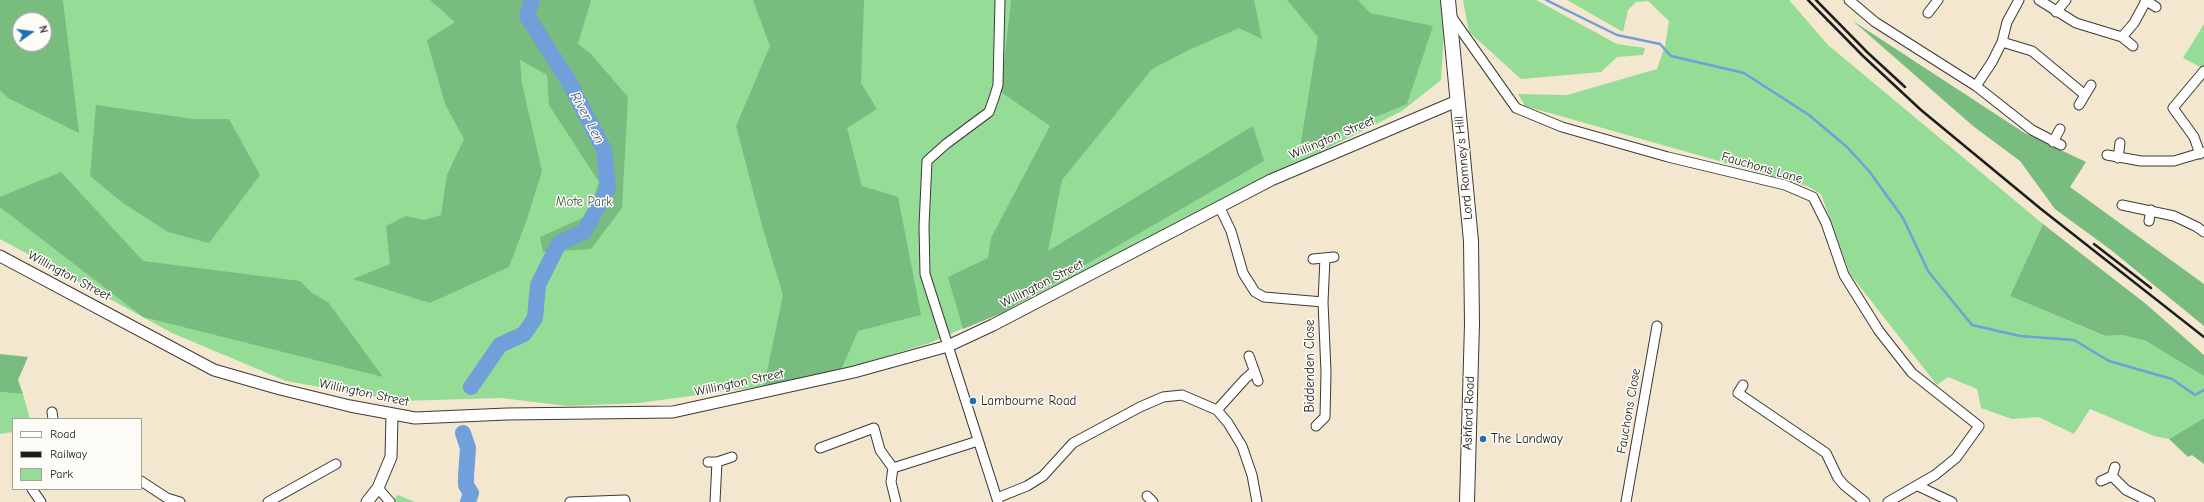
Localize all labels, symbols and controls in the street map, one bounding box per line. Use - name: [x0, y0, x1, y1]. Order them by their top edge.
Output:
- north arrow: [12, 12, 52, 52]
- text: N: [36, 24, 50, 34]
- water label: River Len: [566, 89, 608, 147]
- street label: Willington Street: [1287, 113, 1377, 163]
- street label: Lord Romney's Hill: [1452, 115, 1476, 221]
- street label: Fauchons Lane: [1720, 149, 1804, 187]
- park label: Mote Park: [556, 194, 612, 210]
- street label: Willington Street: [25, 248, 113, 304]
- street label: Willington Street: [998, 256, 1086, 312]
- street label: Biddenden Close: [1302, 320, 1318, 412]
- street label: Willington Street: [693, 366, 785, 400]
- street label: Fauchons Close: [1614, 367, 1644, 455]
- street label: Willington Street: [318, 376, 410, 410]
- street label: Ashford Road: [1460, 376, 1478, 450]
- place label: Lambourne Road: [981, 393, 1076, 409]
- marker: Lambourne Road: [968, 396, 978, 406]
- legend: [12, 418, 142, 490]
- text: Road: [50, 427, 76, 441]
- place label: The Landway: [1491, 431, 1563, 447]
- marker: The Landway: [1478, 434, 1488, 444]
- text: Railway: [50, 447, 87, 461]
- text: Park: [50, 467, 73, 481]

